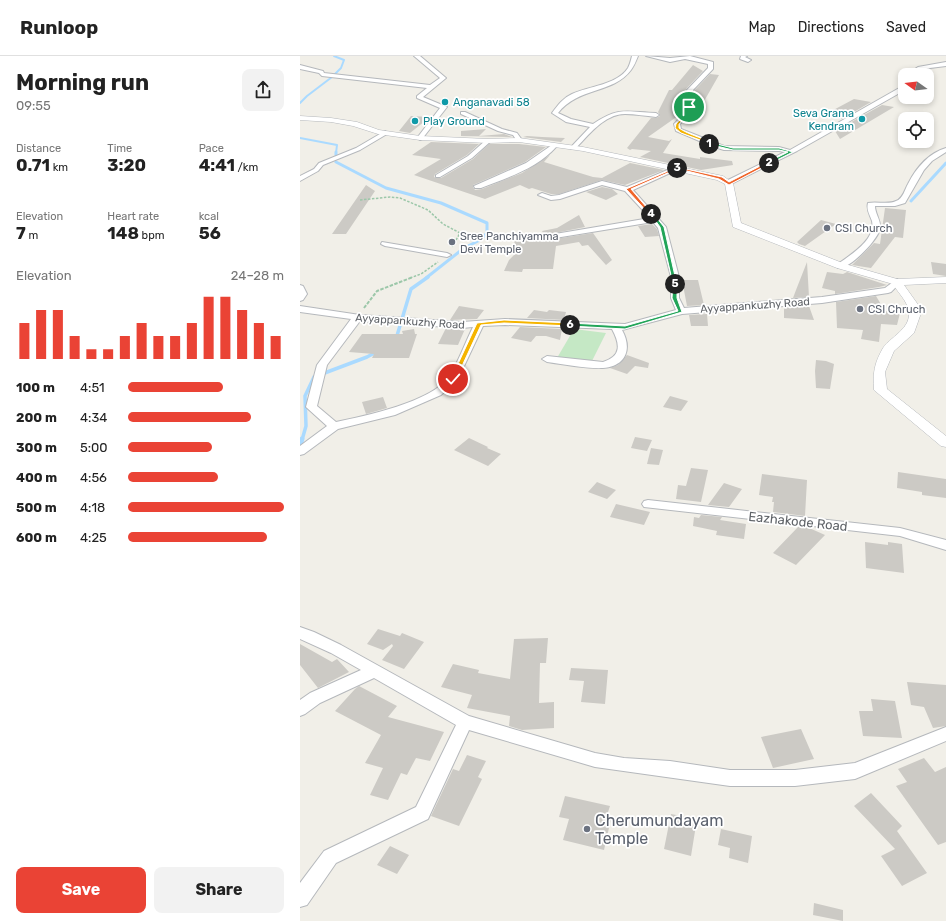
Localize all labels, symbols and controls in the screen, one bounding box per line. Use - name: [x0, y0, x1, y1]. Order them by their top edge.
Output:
- text: Runloop: [20, 16, 98, 39]
- text: Map: [749, 19, 776, 36]
- text: Directions: [798, 19, 864, 36]
- text: Saved: [886, 19, 926, 36]
- north arrow: [898, 68, 934, 104]
- map controls: [898, 68, 934, 148]
- text: Morning run: [16, 69, 149, 96]
- button: share: [242, 69, 284, 111]
- pin: [672, 90, 706, 124]
- place label: Anganavadi 58: [453, 96, 530, 109]
- icon: arrive: [678, 96, 700, 118]
- marker: Anganavadi 58: [440, 97, 450, 107]
- text: 09:55: [16, 98, 51, 113]
- place label: Seva Grama Kendram: [793, 107, 854, 133]
- button: locate: [898, 112, 934, 148]
- marker: Seva Grama Kendram: [857, 114, 867, 124]
- place label: Play Ground: [423, 115, 485, 128]
- marker: Play Ground: [410, 116, 420, 126]
- pin: 1: [699, 134, 719, 154]
- text: 1: [706, 137, 712, 150]
- text: Distance: [16, 142, 61, 155]
- text: Time: [107, 142, 132, 155]
- text: Pace: [199, 142, 224, 155]
- pin: 2: [759, 153, 779, 173]
- text: 0.71: [16, 155, 50, 175]
- text: 3:20: [107, 155, 146, 175]
- text: 4:41: [199, 155, 235, 175]
- text: 2: [765, 156, 773, 169]
- pin: 3: [667, 158, 687, 178]
- text: km: [50, 161, 68, 174]
- text: /km: [235, 161, 258, 174]
- text: 3: [673, 161, 681, 174]
- pin: 4: [641, 204, 661, 224]
- text: 4: [647, 207, 655, 220]
- text: Elevation: [16, 210, 63, 223]
- text: Heart rate: [107, 210, 159, 223]
- text: kcal: [199, 210, 219, 223]
- place label: CSI Church: [835, 222, 892, 235]
- text: 7: [16, 223, 26, 243]
- text: 148: [107, 223, 139, 243]
- text: 56: [199, 223, 221, 243]
- marker: CSI Church: [822, 223, 832, 233]
- text: m: [26, 229, 38, 242]
- text: bpm: [139, 229, 164, 242]
- place label: Sree Panchiyamma Devi Temple: [460, 230, 559, 256]
- marker: Sree Panchiyamma Devi Temple: [447, 237, 457, 247]
- text: Elevation: [16, 268, 72, 283]
- text: 24–28 m: [231, 268, 284, 283]
- pin: 5: [665, 274, 685, 294]
- text: 5: [671, 277, 679, 290]
- street label: Ayyappankuzhy Road: [700, 295, 810, 316]
- place label: CSI Chruch: [868, 303, 925, 316]
- marker: CSI Chruch: [855, 304, 865, 314]
- street label: Ayyappankuzhy Road: [355, 311, 465, 332]
- pin: 6: [560, 315, 580, 335]
- text: 6: [566, 318, 574, 331]
- pin: [436, 362, 470, 396]
- icon: check: [442, 368, 464, 390]
- text: 100 m: [16, 380, 55, 395]
- text: 4:51: [80, 380, 105, 395]
- text: 200 m: [16, 410, 57, 425]
- text: 4:34: [80, 410, 107, 425]
- text: 300 m: [16, 440, 57, 455]
- text: 5:00: [80, 440, 108, 455]
- text: 400 m: [16, 470, 57, 485]
- text: 4:56: [80, 470, 107, 485]
- text: 500 m: [16, 500, 57, 515]
- text: 4:18: [80, 500, 105, 515]
- street label: Eazhakode Road: [748, 509, 848, 534]
- text: 600 m: [16, 530, 57, 545]
- text: 4:25: [80, 530, 107, 545]
- place label: Cherumundayam Temple: [595, 811, 723, 848]
- marker: Cherumundayam Temple: [582, 824, 592, 834]
- button: Save: [16, 867, 146, 913]
- button: Share: [154, 867, 284, 913]

